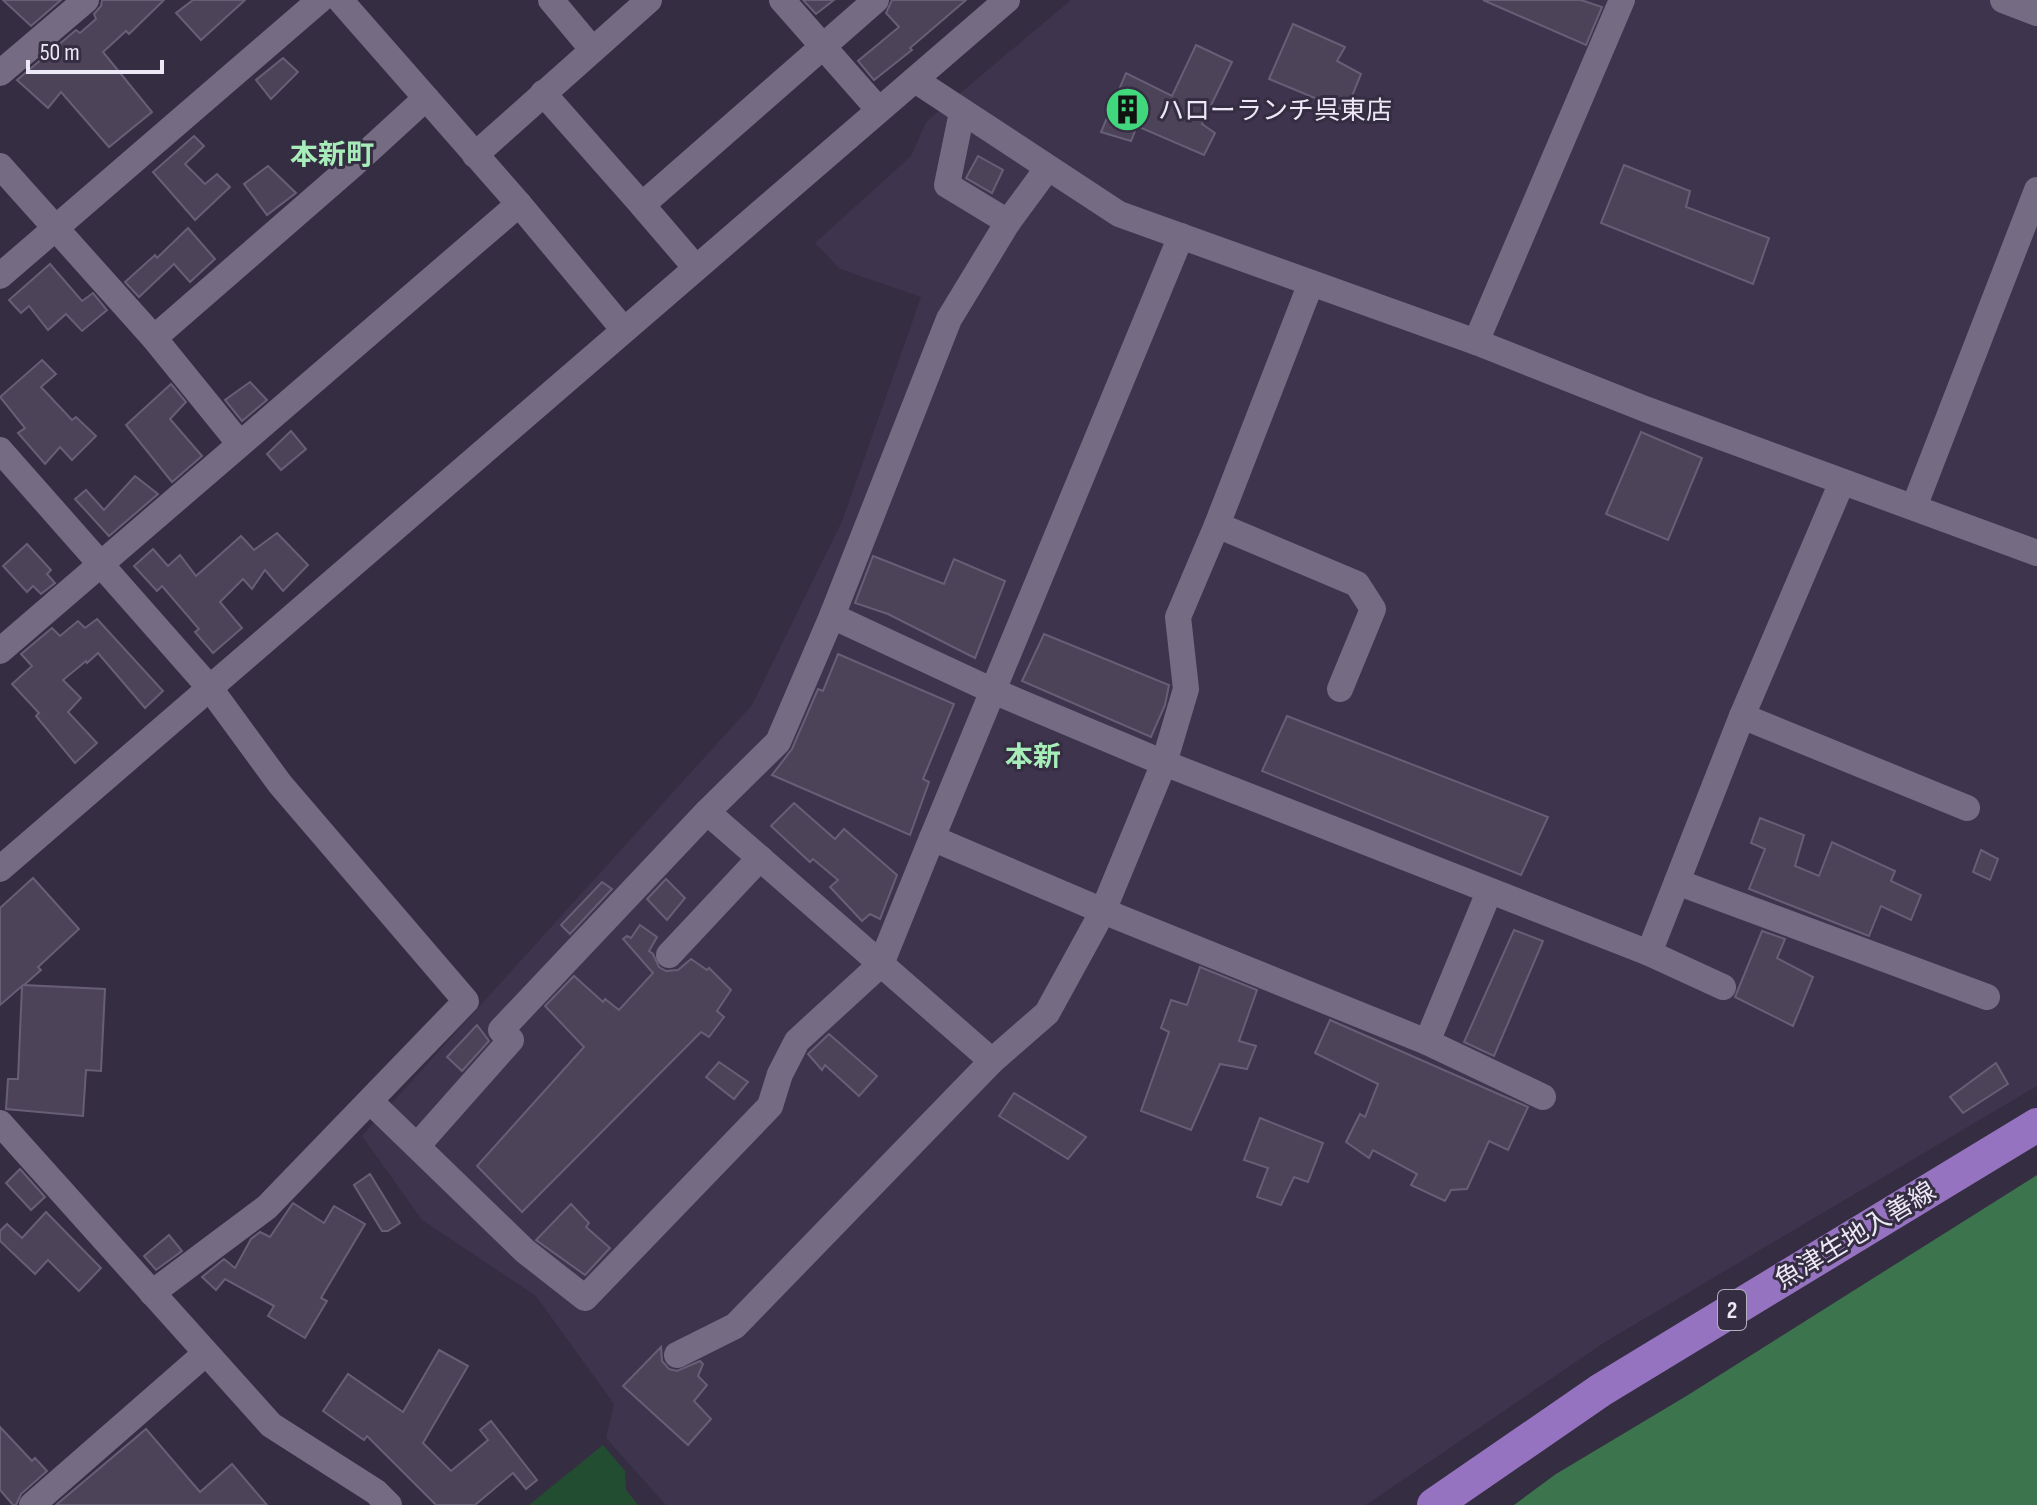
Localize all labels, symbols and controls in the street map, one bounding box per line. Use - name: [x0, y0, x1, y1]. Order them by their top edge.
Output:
- scale bar: [28, 24, 162, 74]
- text: 50 m: [40, 38, 80, 67]
- building icon: ハローランチ呉東店: [1103, 86, 1151, 134]
- place label: ハローランチ呉東店: [1158, 96, 1392, 127]
- district label: 本新町: [290, 139, 374, 172]
- district label: 本新: [1005, 741, 1061, 774]
- street label: 魚津生地入善線: [1770, 1176, 1942, 1296]
- road number: 2: [1718, 1290, 1746, 1330]

